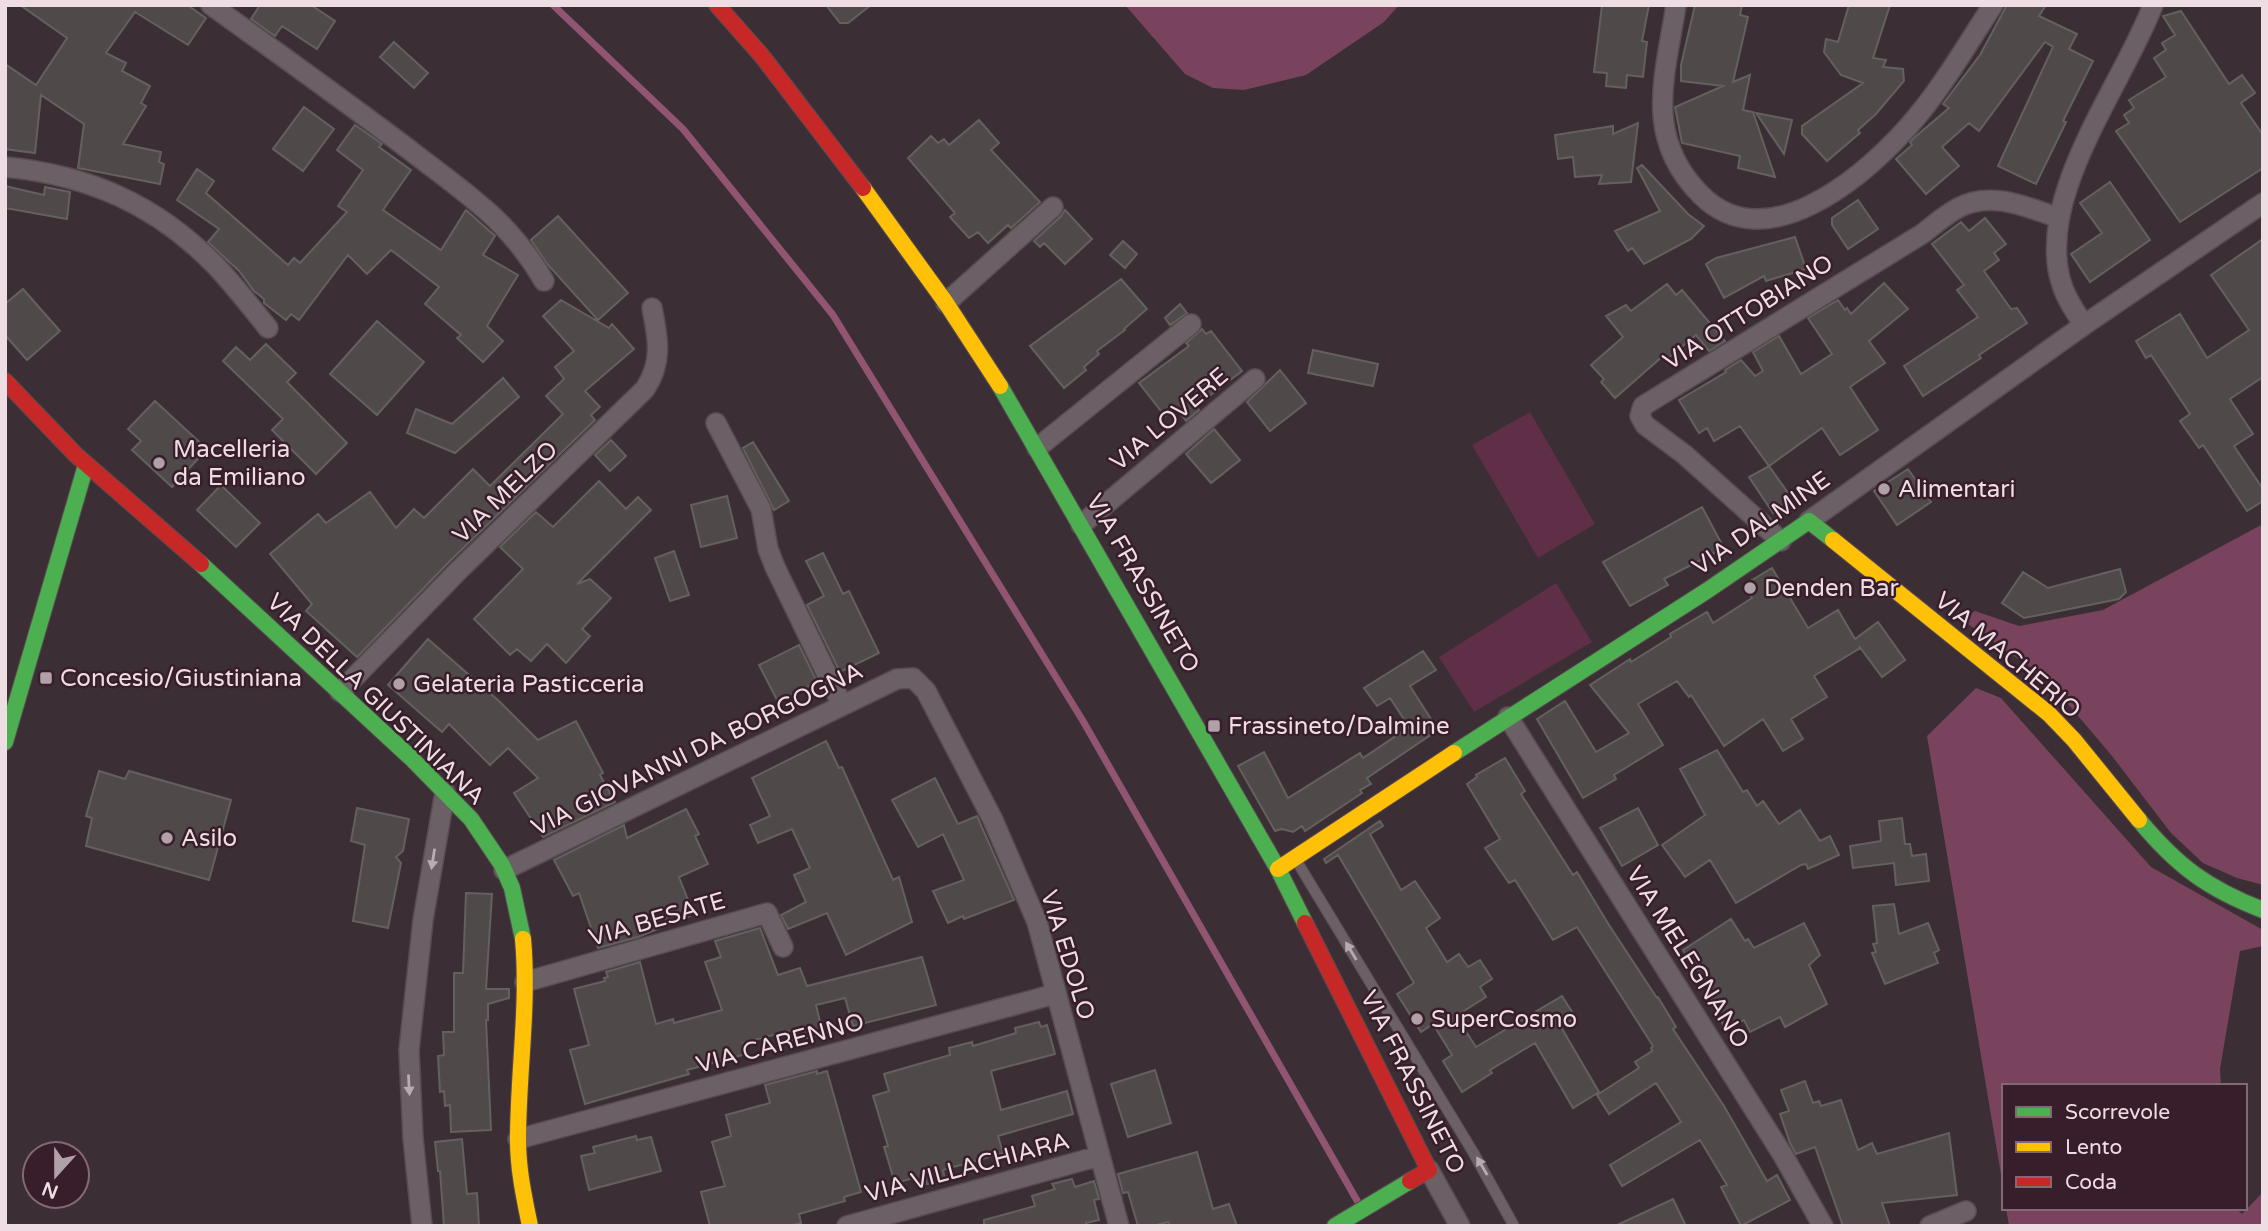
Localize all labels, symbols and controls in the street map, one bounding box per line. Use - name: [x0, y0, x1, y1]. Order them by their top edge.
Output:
- street label: VIA OTTOBIANO: [1658, 249, 1839, 376]
- street label: VIA LOVERE: [1104, 362, 1234, 477]
- place label: Macelleria da Emiliano: [173, 435, 306, 492]
- street label: VIA MELZO: [447, 435, 564, 550]
- marker: Macelleria da Emiliano: [151, 455, 167, 471]
- street label: VIA DALMINE: [1687, 465, 1836, 582]
- place label: Alimentari: [1898, 475, 2015, 504]
- marker: Alimentari: [1876, 481, 1892, 497]
- street label: VIA FRASSINETO: [1080, 489, 1206, 678]
- place label: Denden Bar: [1764, 574, 1899, 603]
- marker: Denden Bar: [1742, 580, 1758, 596]
- street label: VIA MACHERIO: [1929, 586, 2087, 725]
- street label: VIA DELLA GIUSTINIANA: [261, 587, 491, 811]
- street label: VIA GIOVANNI DA BORGOGNA: [527, 656, 868, 842]
- place label: Concesio/Giustiniana: [60, 664, 302, 693]
- marker: Concesio/Giustiniana: [38, 670, 54, 686]
- place label: Gelateria Pasticceria: [413, 670, 645, 699]
- marker: Gelateria Pasticceria: [391, 676, 407, 692]
- place label: Frassineto/Dalmine: [1228, 712, 1450, 741]
- marker: Frassineto/Dalmine: [1206, 718, 1222, 734]
- place label: Asilo: [181, 824, 237, 853]
- marker: Asilo: [159, 830, 175, 846]
- one-way arrow: [427, 848, 438, 870]
- street label: VIA MELEGNANO: [1620, 861, 1755, 1054]
- street label: VIA BESATE: [586, 886, 729, 953]
- street label: VIA EDOLO: [1034, 887, 1101, 1023]
- one-way arrow: [1344, 941, 1357, 960]
- street label: VIA FRASSINETO: [1354, 986, 1471, 1179]
- place label: SuperCosmo: [1431, 1005, 1577, 1034]
- street label: VIA CARENNO: [693, 1007, 867, 1080]
- marker: SuperCosmo: [1409, 1011, 1425, 1027]
- one-way arrow: [404, 1074, 415, 1096]
- legend: [2002, 1084, 2247, 1210]
- text: Scorrevole: [2065, 1100, 2170, 1125]
- street label: VIA VILLACHIARA: [862, 1126, 1073, 1209]
- text: Lento: [2065, 1135, 2122, 1160]
- north arrow: [21, 1140, 91, 1210]
- one-way arrow: [1476, 1156, 1488, 1176]
- text: Coda: [2065, 1170, 2117, 1195]
- text: N: [39, 1177, 61, 1203]

